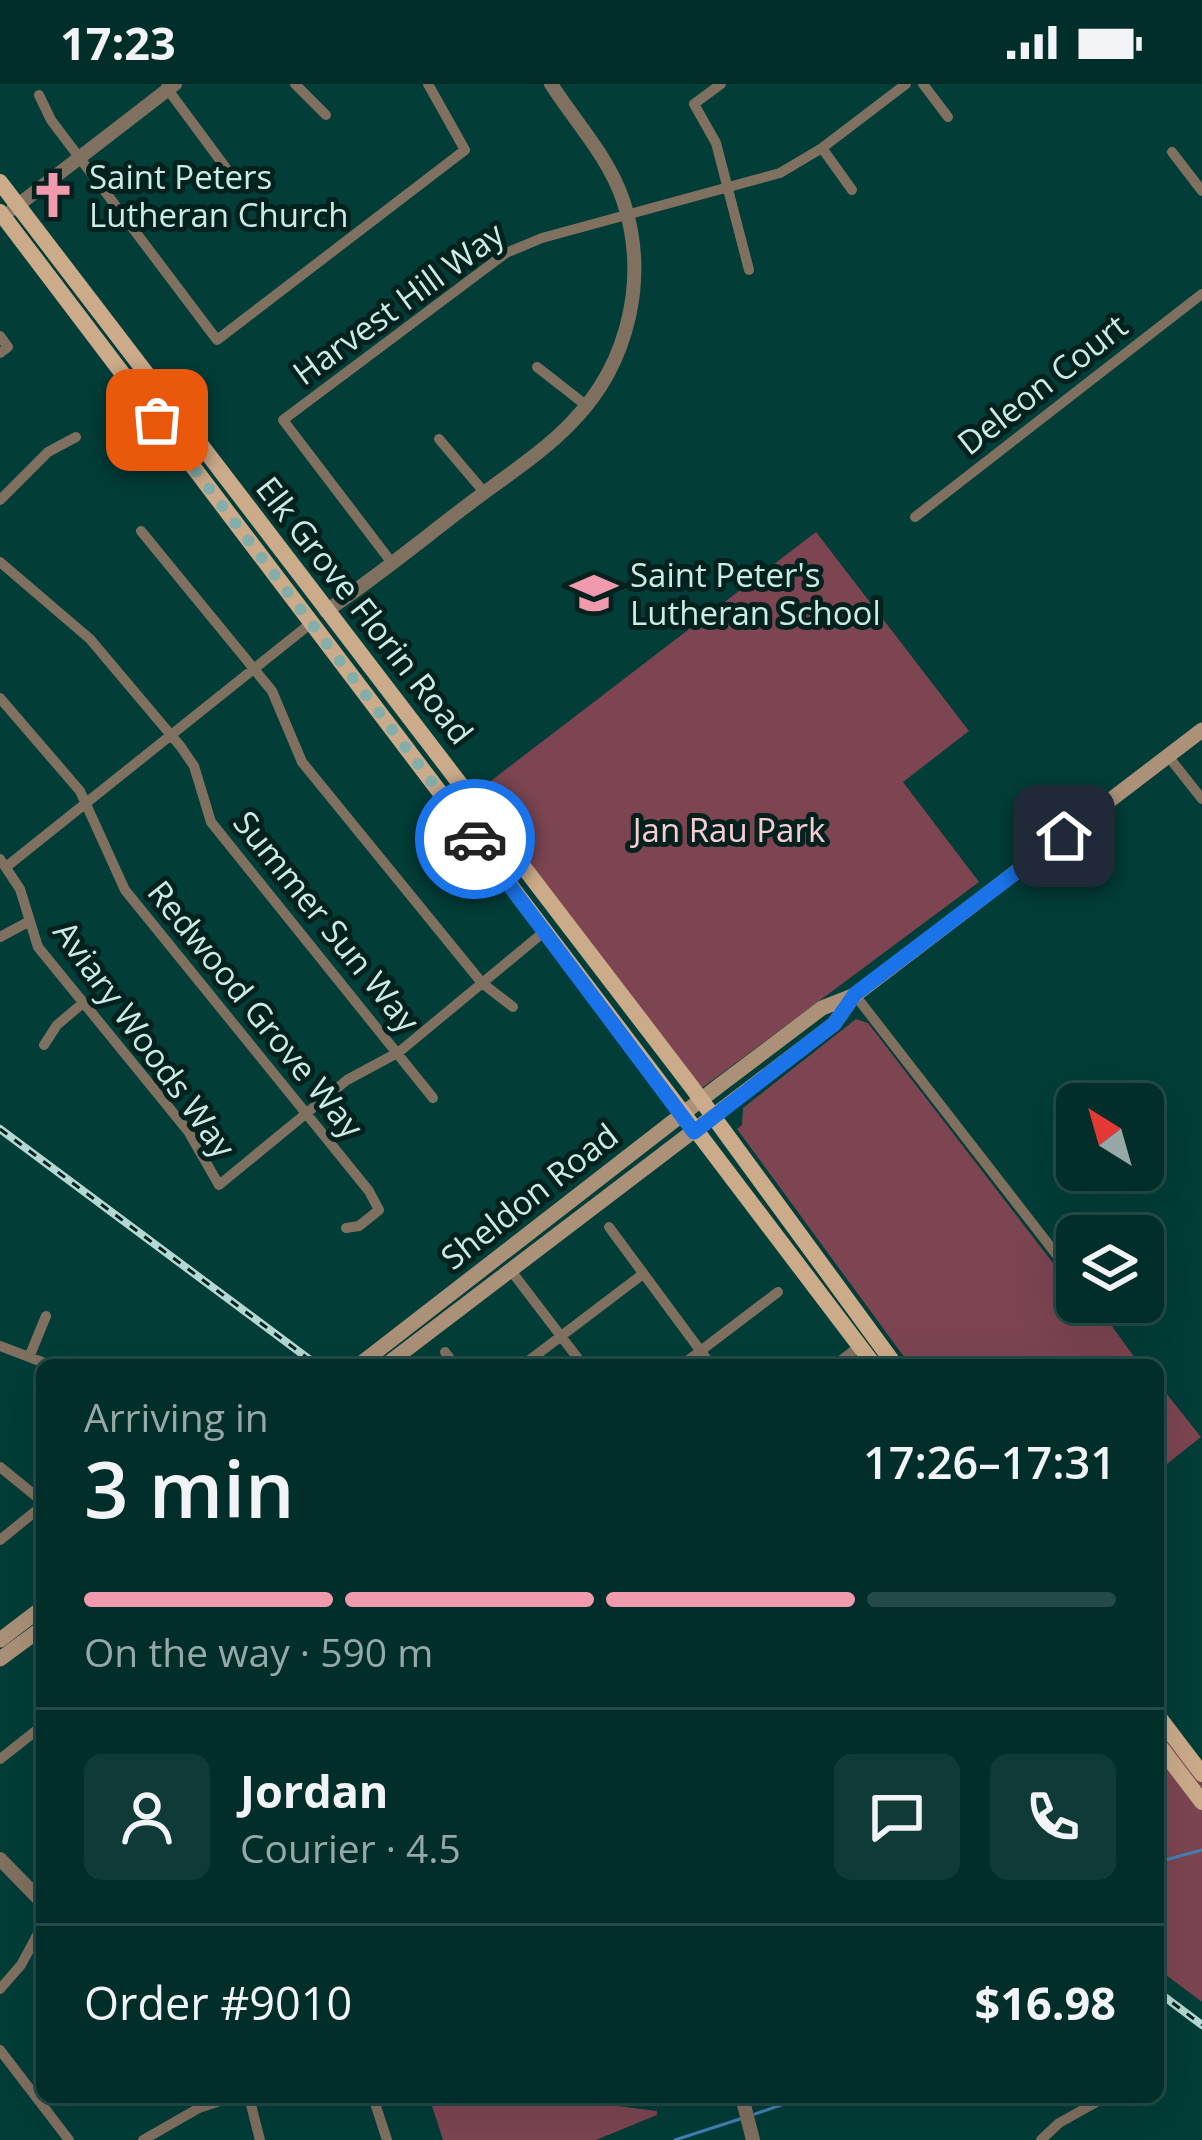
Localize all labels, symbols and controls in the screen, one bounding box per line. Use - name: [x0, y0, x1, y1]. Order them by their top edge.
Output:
- text: 17:23: [60, 12, 176, 73]
- place label: Saint Peters Lutheran Church: [89, 154, 348, 237]
- church icon: Saint Peters Lutheran Church: [28, 170, 78, 220]
- street label: Harvest Hill Way: [283, 211, 513, 395]
- street label: Deleon Court: [948, 303, 1136, 465]
- pin: [106, 369, 208, 471]
- icon: bag: [124, 387, 190, 453]
- street label: Elk Grove Florin Road: [246, 467, 484, 753]
- place label: Saint Peter's Lutheran School: [630, 552, 881, 635]
- school or university icon: Saint Peter's Lutheran School: [569, 568, 619, 618]
- courier: [415, 779, 535, 899]
- pin: [1013, 785, 1115, 887]
- street label: Summer Sun Way: [224, 801, 431, 1041]
- icon: home: [1031, 803, 1097, 869]
- icon: car: [442, 806, 508, 872]
- park label: Jan Rau Park: [630, 807, 826, 852]
- street label: Redwood Grove Way: [138, 871, 374, 1148]
- street label: Aviary Woods Way: [44, 911, 247, 1167]
- north arrow: [1056, 1083, 1164, 1191]
- map controls: [1056, 1083, 1164, 1323]
- street label: Sheldon Road: [431, 1113, 627, 1279]
- button: layers: [1056, 1215, 1164, 1323]
- text: Arriving in: [84, 1390, 269, 1443]
- text: 17:26–17:31: [863, 1431, 1116, 1492]
- text: 3 min: [84, 1435, 295, 1541]
- text: On the way · 590 m: [84, 1625, 433, 1678]
- button: person: [84, 1754, 210, 1880]
- button: chat: [834, 1754, 960, 1880]
- button: phone: [990, 1754, 1116, 1880]
- text: Jordan: [240, 1760, 388, 1821]
- text: Courier · 4.5: [240, 1821, 461, 1874]
- text: Order #9010: [84, 1972, 352, 2033]
- text: $16.98: [975, 1972, 1116, 2033]

